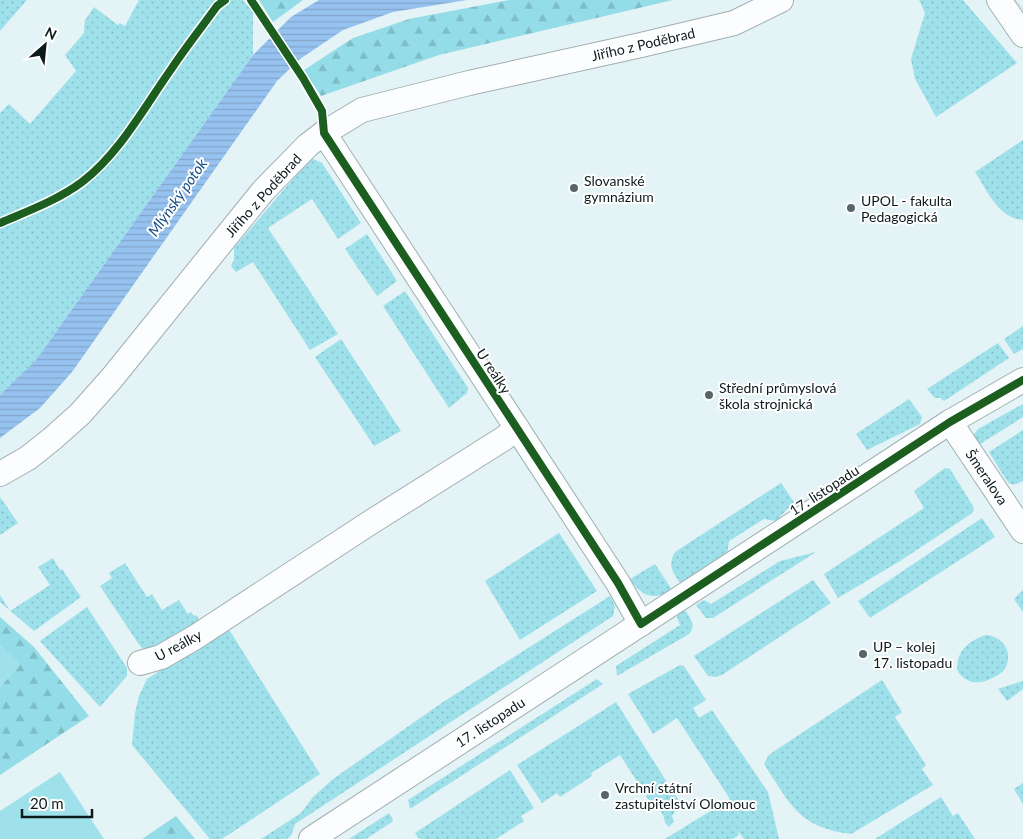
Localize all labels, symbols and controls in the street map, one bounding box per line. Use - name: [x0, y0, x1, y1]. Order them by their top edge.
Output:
- north arrow: [20, 20, 70, 70]
- text: N: [42, 23, 60, 43]
- street label: Jiřího z Poděbrad: [589, 24, 697, 64]
- street label: Jiřího z Poděbrad: [221, 150, 305, 240]
- water label: Mlýnský potok: [144, 154, 211, 239]
- place label: Slovanské gymnázium: [584, 172, 654, 205]
- marker: Slovanské gymnázium: [568, 182, 580, 194]
- place label: UPOL - fakulta Pedagogická: [861, 192, 952, 225]
- marker: UPOL - fakulta Pedagogická: [845, 202, 857, 214]
- street label: U reálky: [473, 345, 515, 398]
- place label: Střední průmyslová škola strojnická: [719, 379, 836, 412]
- marker: Střední průmyslová škola strojnická: [703, 389, 715, 401]
- street label: Šmeralova: [962, 446, 1012, 508]
- street label: 17. listopadu: [786, 461, 862, 519]
- street label: U reálky: [152, 625, 205, 664]
- place label: UP – kolej 17. listopadu: [873, 638, 952, 671]
- marker: UP – kolej 17. listopadu: [857, 648, 869, 660]
- street label: 17. listopadu: [452, 693, 528, 751]
- place label: Vrchní státní zastupitelství Olomouc: [615, 779, 756, 812]
- scale bar: [22, 786, 92, 818]
- marker: Vrchní státní zastupitelství Olomouc: [599, 789, 611, 801]
- text: 20 m: [30, 794, 64, 812]

